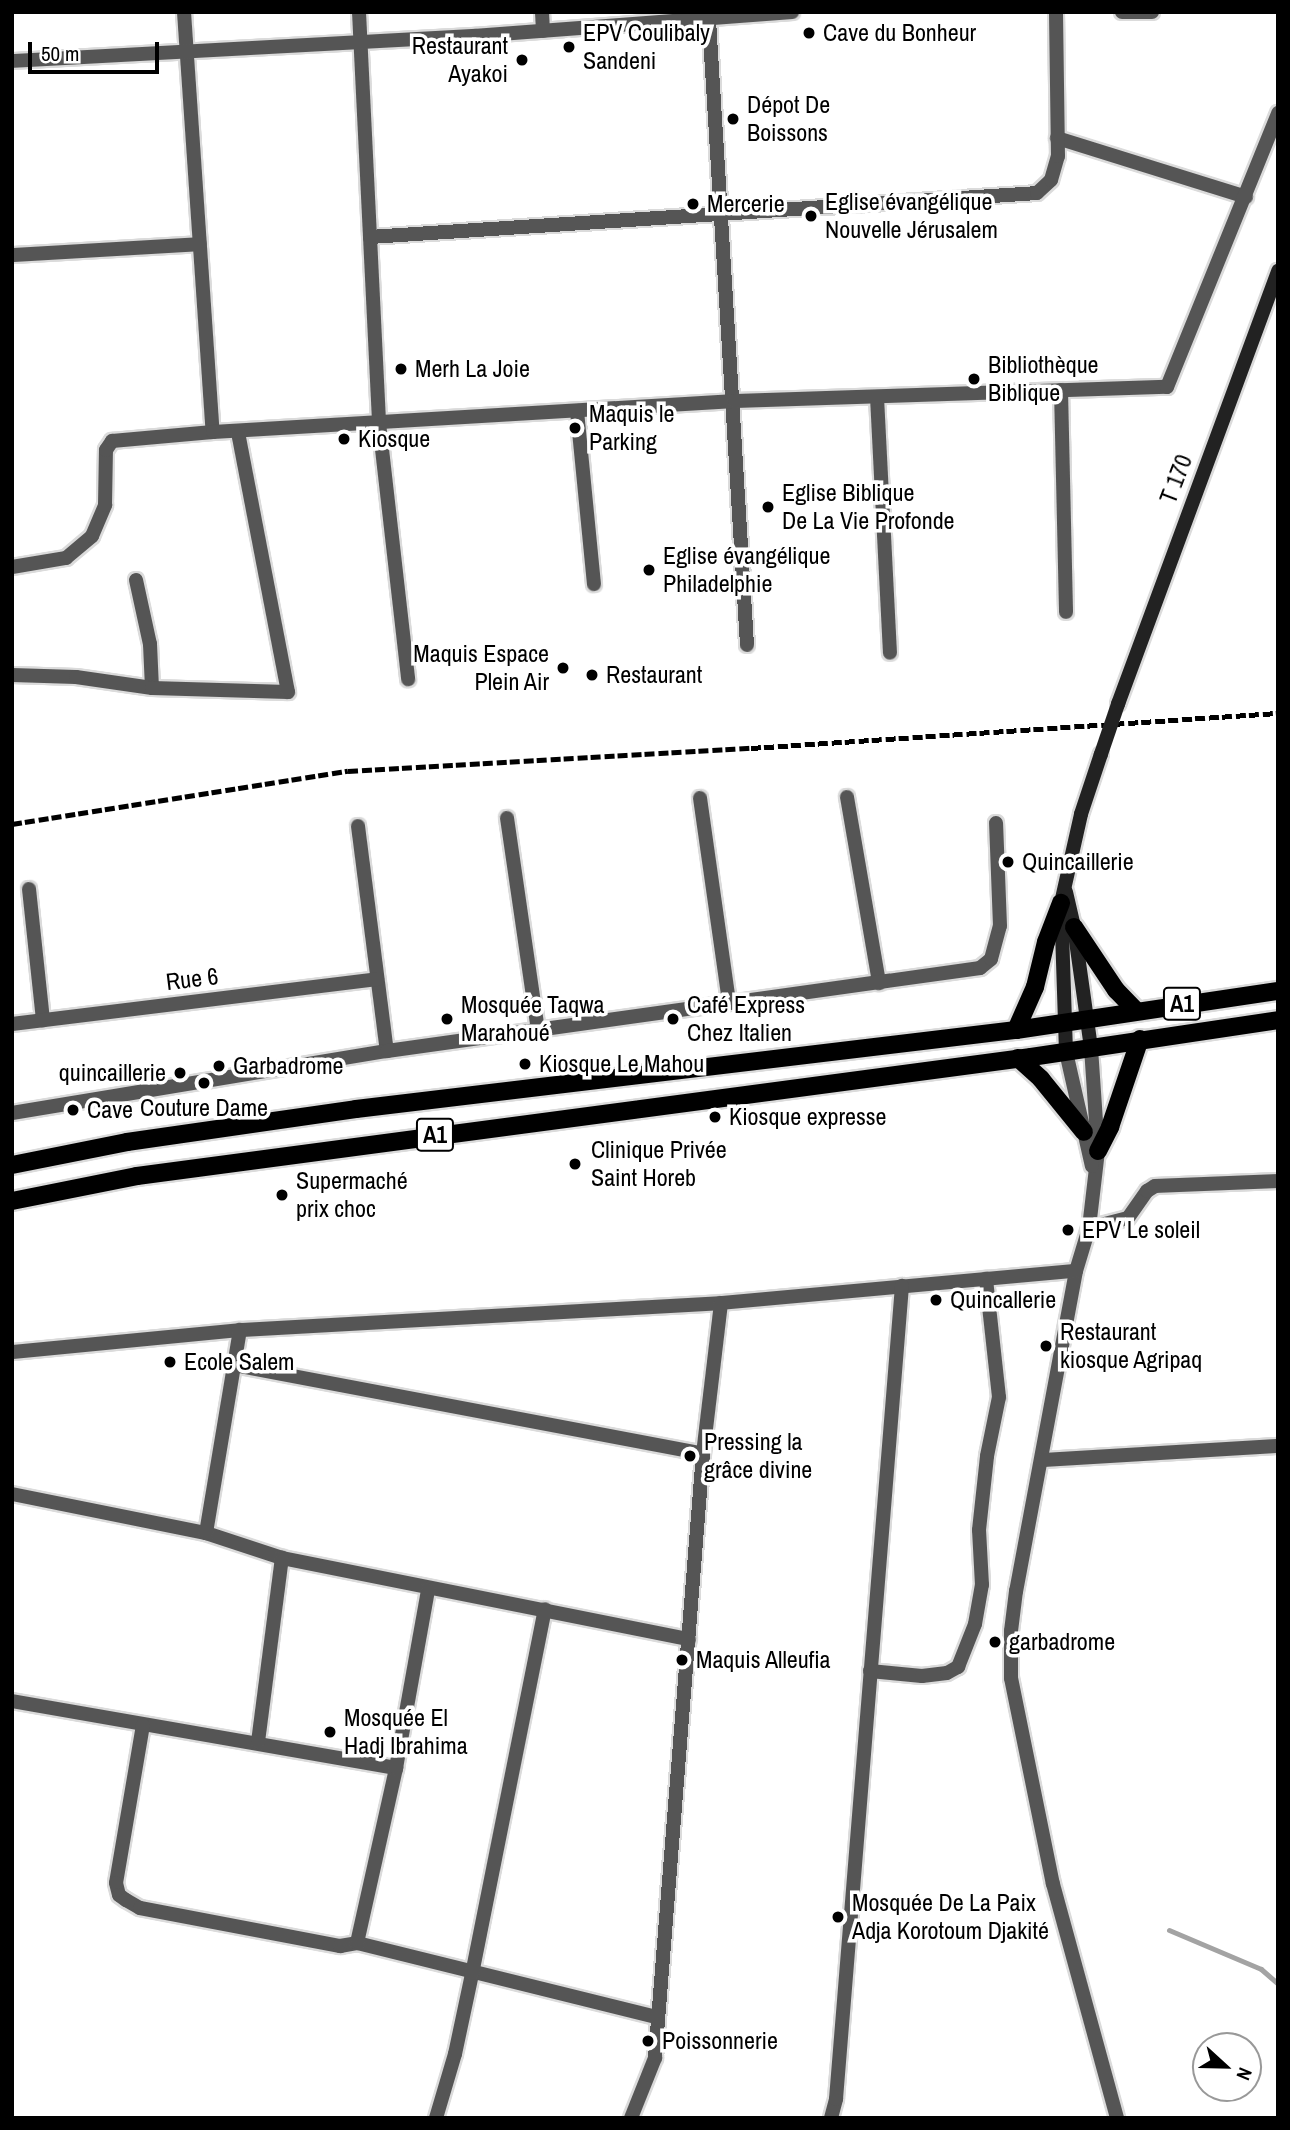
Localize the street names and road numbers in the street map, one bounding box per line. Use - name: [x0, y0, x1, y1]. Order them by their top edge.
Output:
- street label: T 170: [1154, 450, 1198, 508]
- street label: Rue 6: [164, 962, 220, 996]
- road number: A1: [1163, 984, 1201, 1023]
- road number: A1: [416, 1116, 454, 1154]

